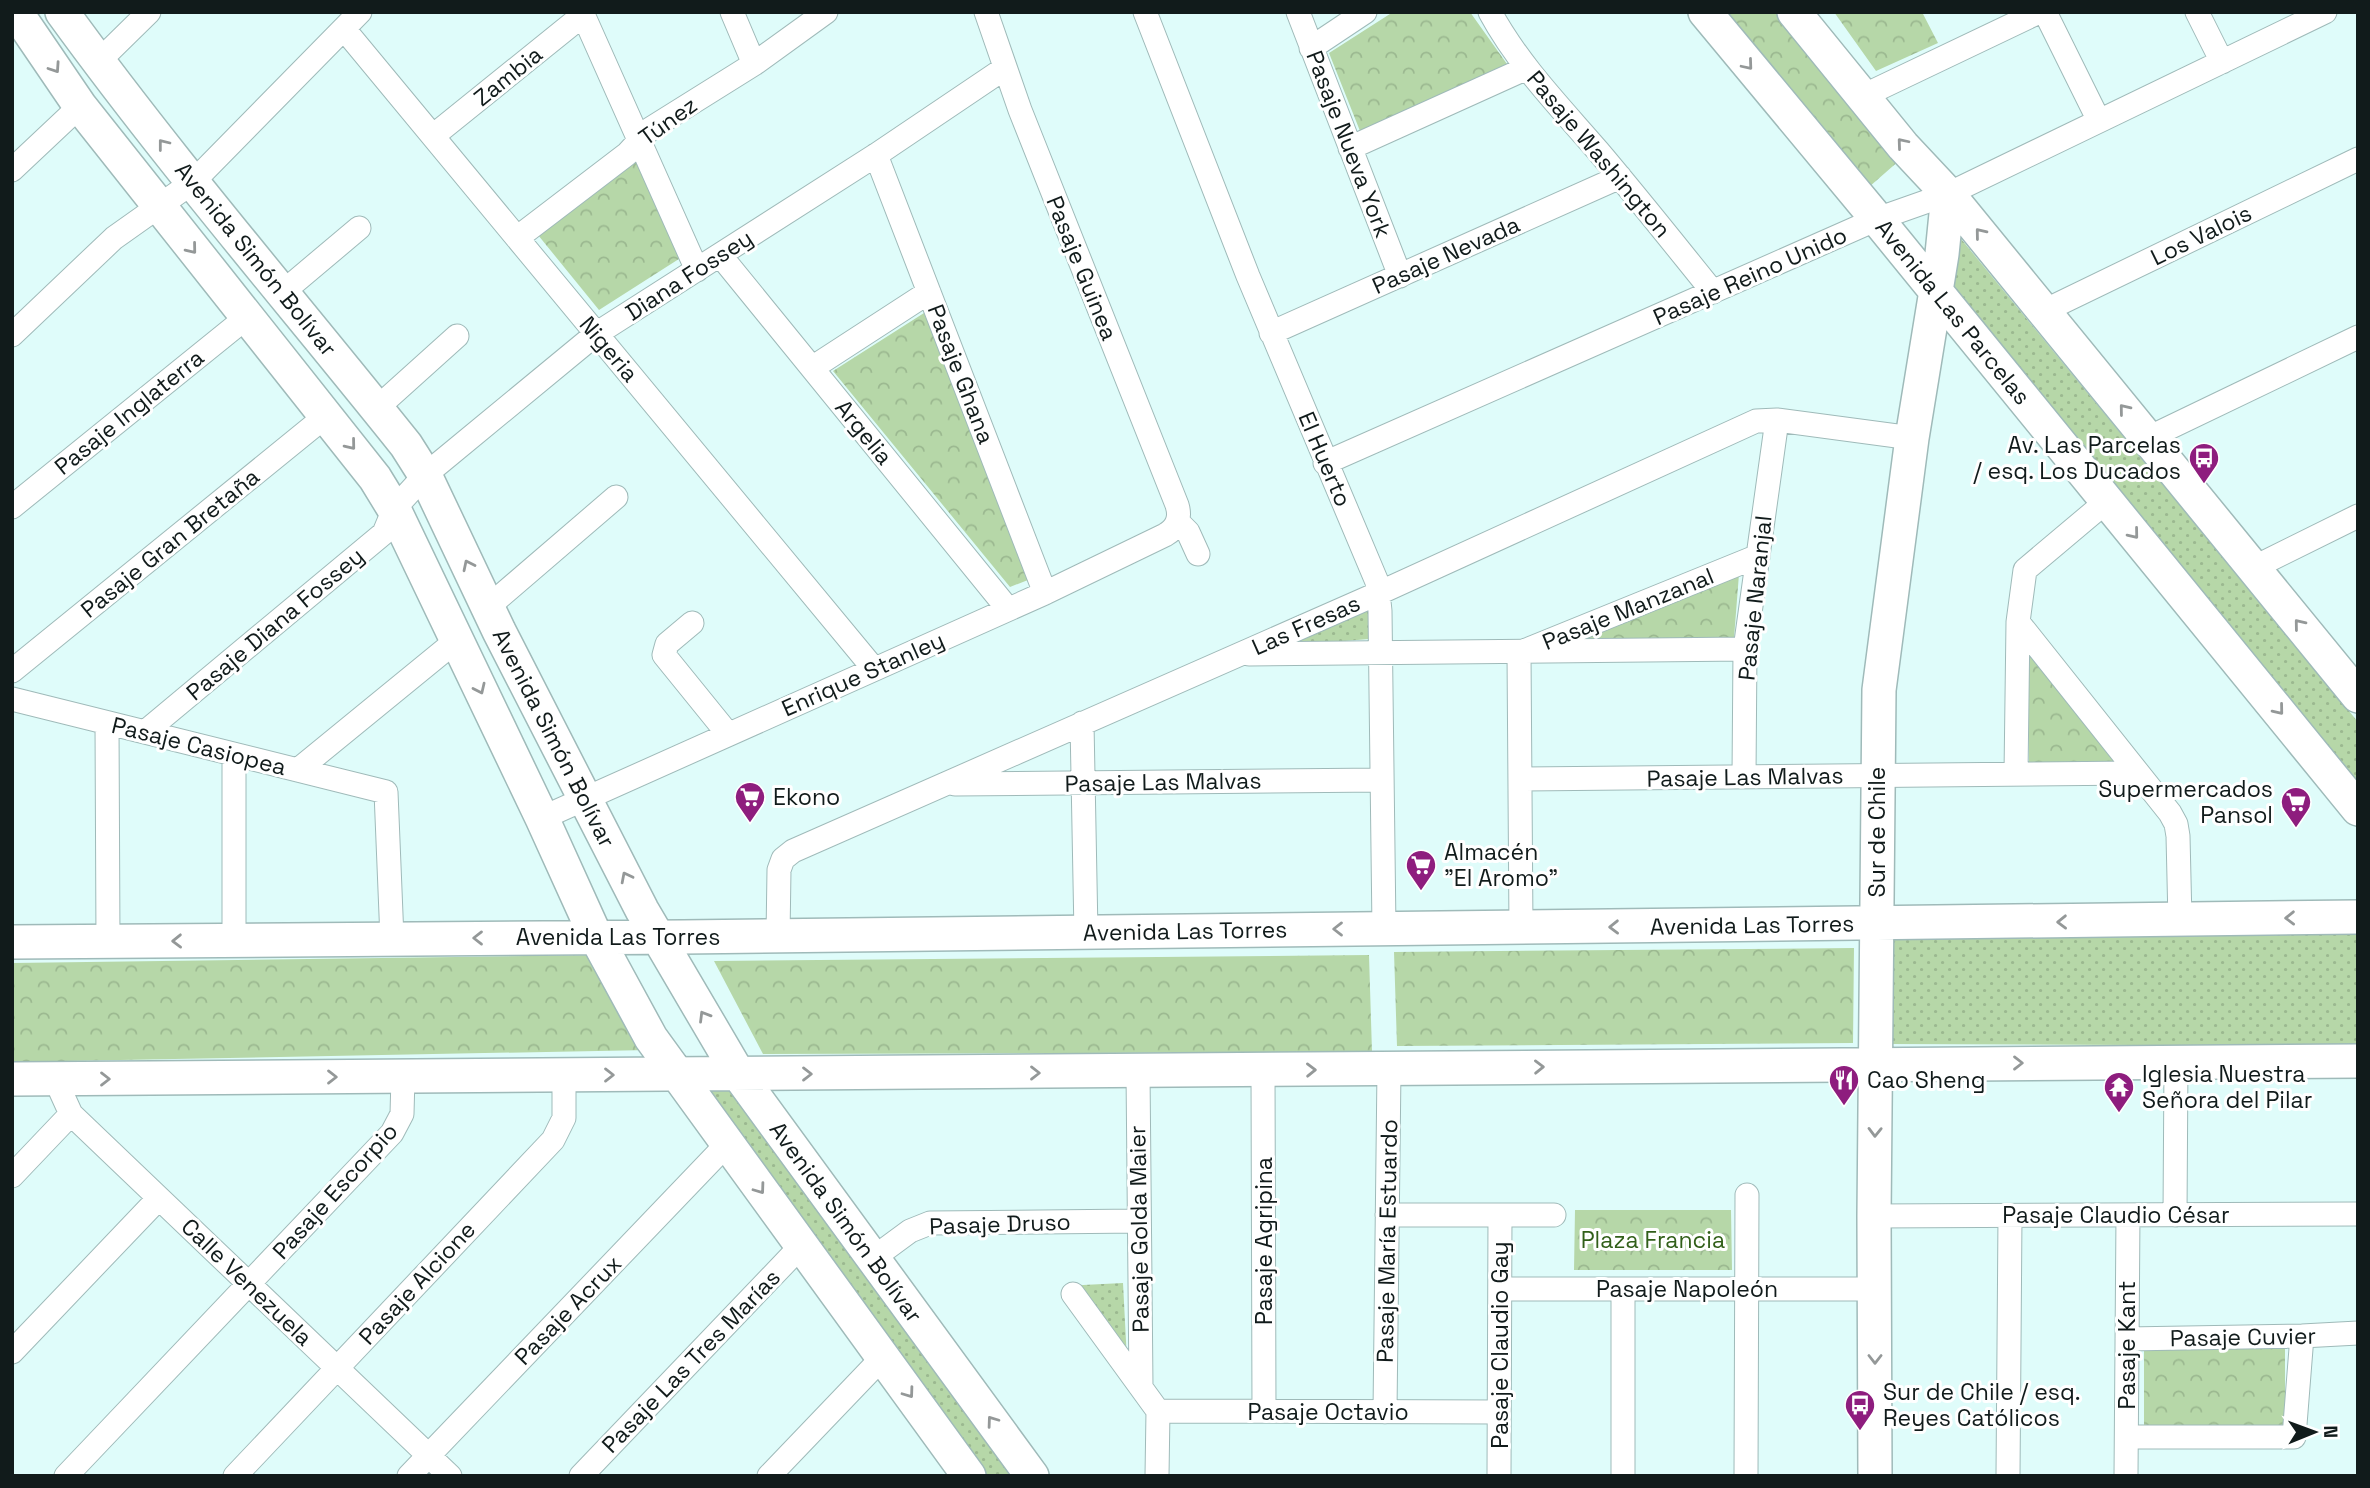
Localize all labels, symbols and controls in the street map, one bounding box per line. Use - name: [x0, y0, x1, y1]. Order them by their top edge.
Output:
- street label: Zambia: [467, 39, 549, 113]
- street label: Pasaje Nueva York: [1300, 46, 1398, 242]
- one-way arrow: [1740, 56, 1752, 69]
- one-way arrow: [46, 61, 59, 74]
- street label: Pasaje Washington: [1520, 64, 1678, 244]
- street label: Túnez: [633, 90, 703, 152]
- one-way arrow: [1898, 139, 1910, 152]
- one-way arrow: [159, 140, 171, 153]
- street label: Avenida Simón Bolívar: [168, 156, 344, 362]
- street label: Pasaje Guinea: [1039, 191, 1125, 345]
- street label: Los Valois: [2146, 198, 2256, 272]
- street label: Pasaje Nevada: [1367, 209, 1525, 301]
- street label: Avenida Las Parcelas: [1869, 213, 2037, 411]
- street label: Pasaje Reino Unido: [1648, 220, 1852, 332]
- street label: Diana Fossey: [620, 223, 758, 327]
- one-way arrow: [1976, 229, 1989, 241]
- one-way arrow: [184, 242, 197, 254]
- street label: Pasaje Ghana: [921, 300, 1001, 448]
- street label: Nigeria: [573, 310, 645, 388]
- street label: Pasaje Inglaterra: [48, 343, 210, 481]
- street label: Argelia: [829, 393, 899, 471]
- one-way arrow: [2120, 405, 2133, 417]
- street label: El Huerto: [1292, 407, 1358, 511]
- place label: Av. Las Parcelas / esq. Los Ducados: [1973, 430, 2181, 486]
- one-way arrow: [343, 437, 356, 450]
- bus stop icon: Av. Las Parcelas / esq. Los Ducados: [2187, 441, 2221, 485]
- street label: Pasaje Gran Bretaña: [74, 462, 266, 624]
- street label: Pasaje Naranjal: [1731, 514, 1779, 682]
- one-way arrow: [2126, 527, 2139, 539]
- street label: Pasaje Diana Fossey: [180, 541, 370, 707]
- one-way arrow: [462, 560, 476, 572]
- street label: Pasaje Manzanal: [1538, 561, 1718, 657]
- street label: Las Fresas: [1247, 588, 1365, 662]
- one-way arrow: [2295, 619, 2307, 632]
- street label: Avenida Simón Bolívar: [486, 624, 622, 852]
- street label: Enrique Stanley: [777, 625, 949, 723]
- one-way arrow: [472, 682, 486, 694]
- one-way arrow: [2270, 703, 2283, 715]
- street label: Pasaje Casiopea: [109, 710, 289, 782]
- street label: Pasaje Las Malvas: [1646, 760, 1844, 794]
- street label: Pasaje Las Malvas: [1064, 765, 1262, 799]
- street label: Sur de Chile: [1862, 767, 1892, 897]
- place label: Supermercados Pansol: [2098, 774, 2273, 830]
- supermarket icon: Ekono: [733, 780, 767, 824]
- place label: Ekono: [773, 782, 840, 812]
- supermarket icon: Supermercados Pansol: [2279, 785, 2313, 829]
- place label: Almacén "El Aromo": [1444, 837, 1558, 893]
- supermarket icon: Almacén "El Aromo": [1404, 848, 1438, 892]
- one-way arrow: [620, 872, 634, 884]
- street label: Avenida Las Torres: [1649, 908, 1855, 942]
- one-way arrow: [2284, 911, 2295, 926]
- street label: Avenida Las Torres: [1082, 914, 1288, 948]
- one-way arrow: [2056, 914, 2067, 930]
- one-way arrow: [1608, 919, 1619, 935]
- one-way arrow: [1332, 921, 1342, 937]
- street label: Avenida Las Torres: [516, 922, 720, 952]
- one-way arrow: [473, 930, 483, 946]
- one-way arrow: [172, 933, 182, 949]
- one-way arrow: [699, 1011, 712, 1023]
- one-way arrow: [2013, 1055, 2023, 1071]
- one-way arrow: [1534, 1059, 1545, 1075]
- place label: Iglesia Nuestra Señora del Pilar: [2142, 1059, 2312, 1115]
- one-way arrow: [1307, 1062, 1317, 1078]
- restaurant icon: Cao Sheng: [1827, 1063, 1861, 1107]
- one-way arrow: [1030, 1065, 1041, 1081]
- place label: Cao Sheng: [1867, 1065, 1985, 1095]
- one-way arrow: [604, 1067, 615, 1083]
- one-way arrow: [802, 1067, 813, 1082]
- one-way arrow: [328, 1069, 338, 1085]
- temple icon: Iglesia Nuestra Señora del Pilar: [2102, 1070, 2136, 1114]
- one-way arrow: [100, 1071, 111, 1087]
- street label: Avenida Simón Bolívar: [763, 1115, 929, 1329]
- street label: Pasaje Escorpio: [266, 1116, 404, 1266]
- street label: Pasaje María Estuardo: [1370, 1119, 1404, 1363]
- street label: Pasaje Golda Maier: [1122, 1125, 1156, 1333]
- one-way arrow: [1867, 1127, 1883, 1138]
- street label: Pasaje Agripina: [1249, 1157, 1279, 1325]
- one-way arrow: [752, 1181, 764, 1194]
- street label: Pasaje Claudio César: [2002, 1200, 2230, 1230]
- street label: Pasaje Druso: [929, 1207, 1071, 1241]
- street label: Calle Venezuela: [175, 1212, 319, 1352]
- street label: Pasaje Alcione: [352, 1215, 482, 1351]
- park label: Plaza Francia: [1581, 1225, 1725, 1255]
- street label: Pasaje Claudio Gay: [1485, 1241, 1515, 1449]
- street label: Pasaje Acrux: [508, 1249, 628, 1371]
- street label: Pasaje Las Tres Marías: [595, 1263, 787, 1459]
- street label: Pasaje Napoleón: [1596, 1274, 1778, 1304]
- street label: Pasaje Kant: [2112, 1281, 2142, 1409]
- street label: Pasaje Cuvier: [2170, 1321, 2316, 1353]
- one-way arrow: [1867, 1355, 1883, 1365]
- place label: Sur de Chile / esq. Reyes Católicos: [1883, 1377, 2081, 1433]
- one-way arrow: [900, 1385, 913, 1398]
- bus stop icon: Sur de Chile / esq. Reyes Católicos: [1843, 1388, 1877, 1432]
- street label: Pasaje Octavio: [1247, 1397, 1409, 1427]
- north arrow: [2279, 1397, 2349, 1467]
- one-way arrow: [987, 1416, 1000, 1429]
- text: N: [2318, 1425, 2343, 1438]

